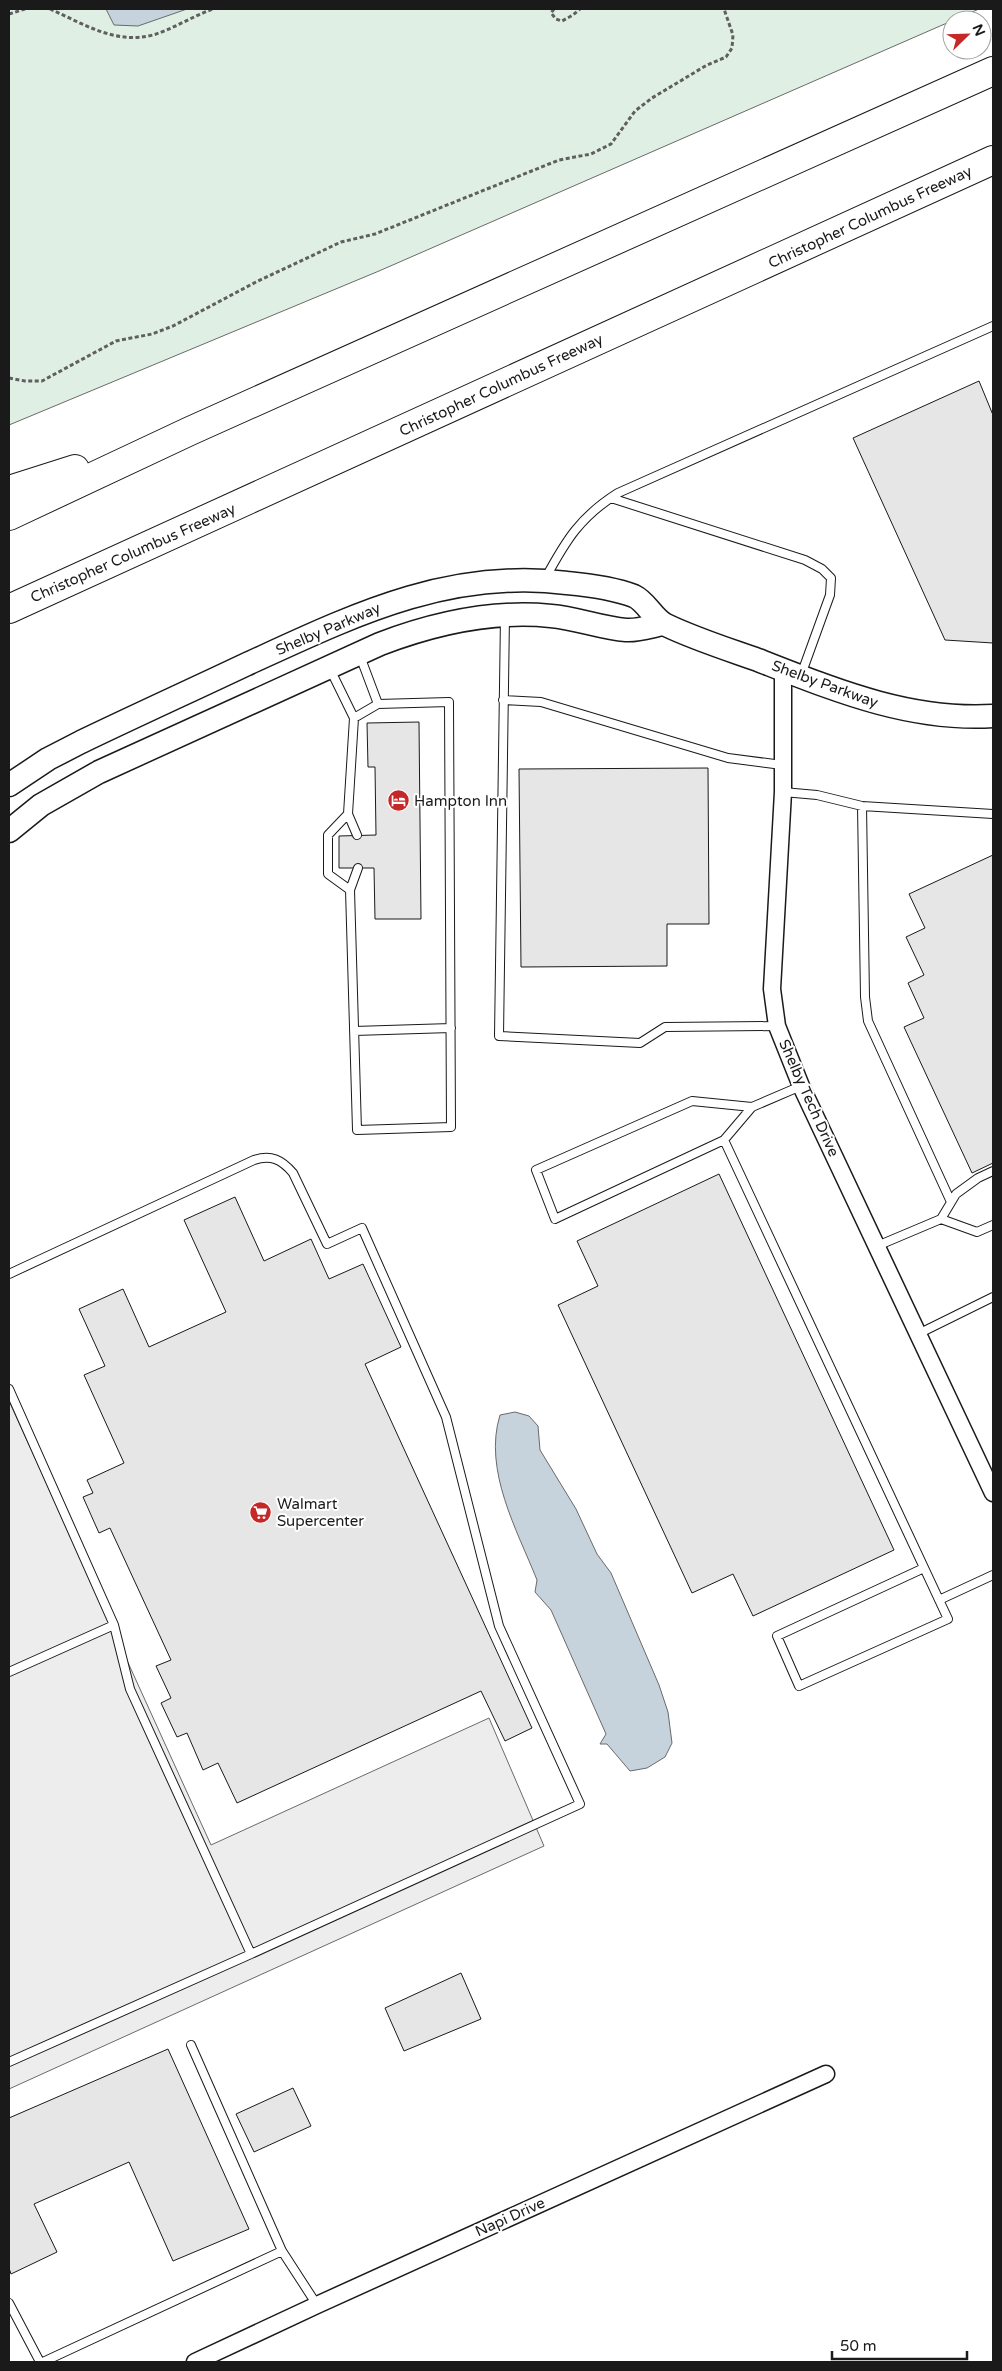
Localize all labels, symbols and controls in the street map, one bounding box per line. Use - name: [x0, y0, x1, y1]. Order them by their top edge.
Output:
- north arrow: [942, 10, 992, 60]
- text: N: [968, 22, 989, 39]
- street label: Christopher Columbus Freeway: [765, 162, 975, 272]
- street label: Christopher Columbus Freeway: [396, 330, 606, 440]
- street label: Christopher Columbus Freeway: [28, 500, 238, 606]
- street label: Shelby Parkway: [273, 599, 383, 659]
- street label: Shelby Parkway: [769, 656, 881, 712]
- hotel icon: Hampton Inn: [386, 789, 410, 813]
- place label: Hampton Inn: [414, 792, 507, 810]
- street label: Shelby Tech Drive: [775, 1037, 843, 1159]
- place label: Walmart Supercenter: [277, 1495, 364, 1530]
- supermarket icon: Walmart Supercenter: [249, 1501, 273, 1525]
- street label: Napi Drive: [472, 2194, 548, 2240]
- scale bar: [832, 2328, 967, 2360]
- text: 50 m: [840, 2337, 877, 2355]

